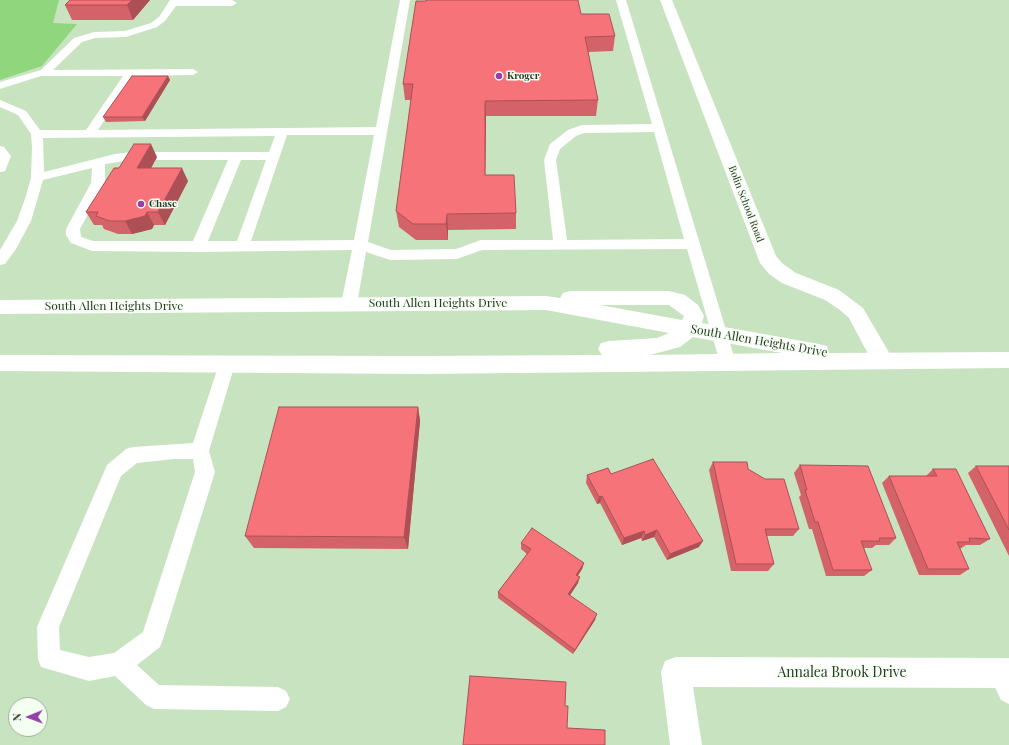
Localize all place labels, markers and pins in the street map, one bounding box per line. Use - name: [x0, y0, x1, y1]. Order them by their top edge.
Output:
- place label: Kroger: [507, 70, 539, 82]
- marker: Kroger: [494, 71, 504, 81]
- place label: Chase: [149, 198, 177, 210]
- marker: Chase: [136, 199, 146, 209]

